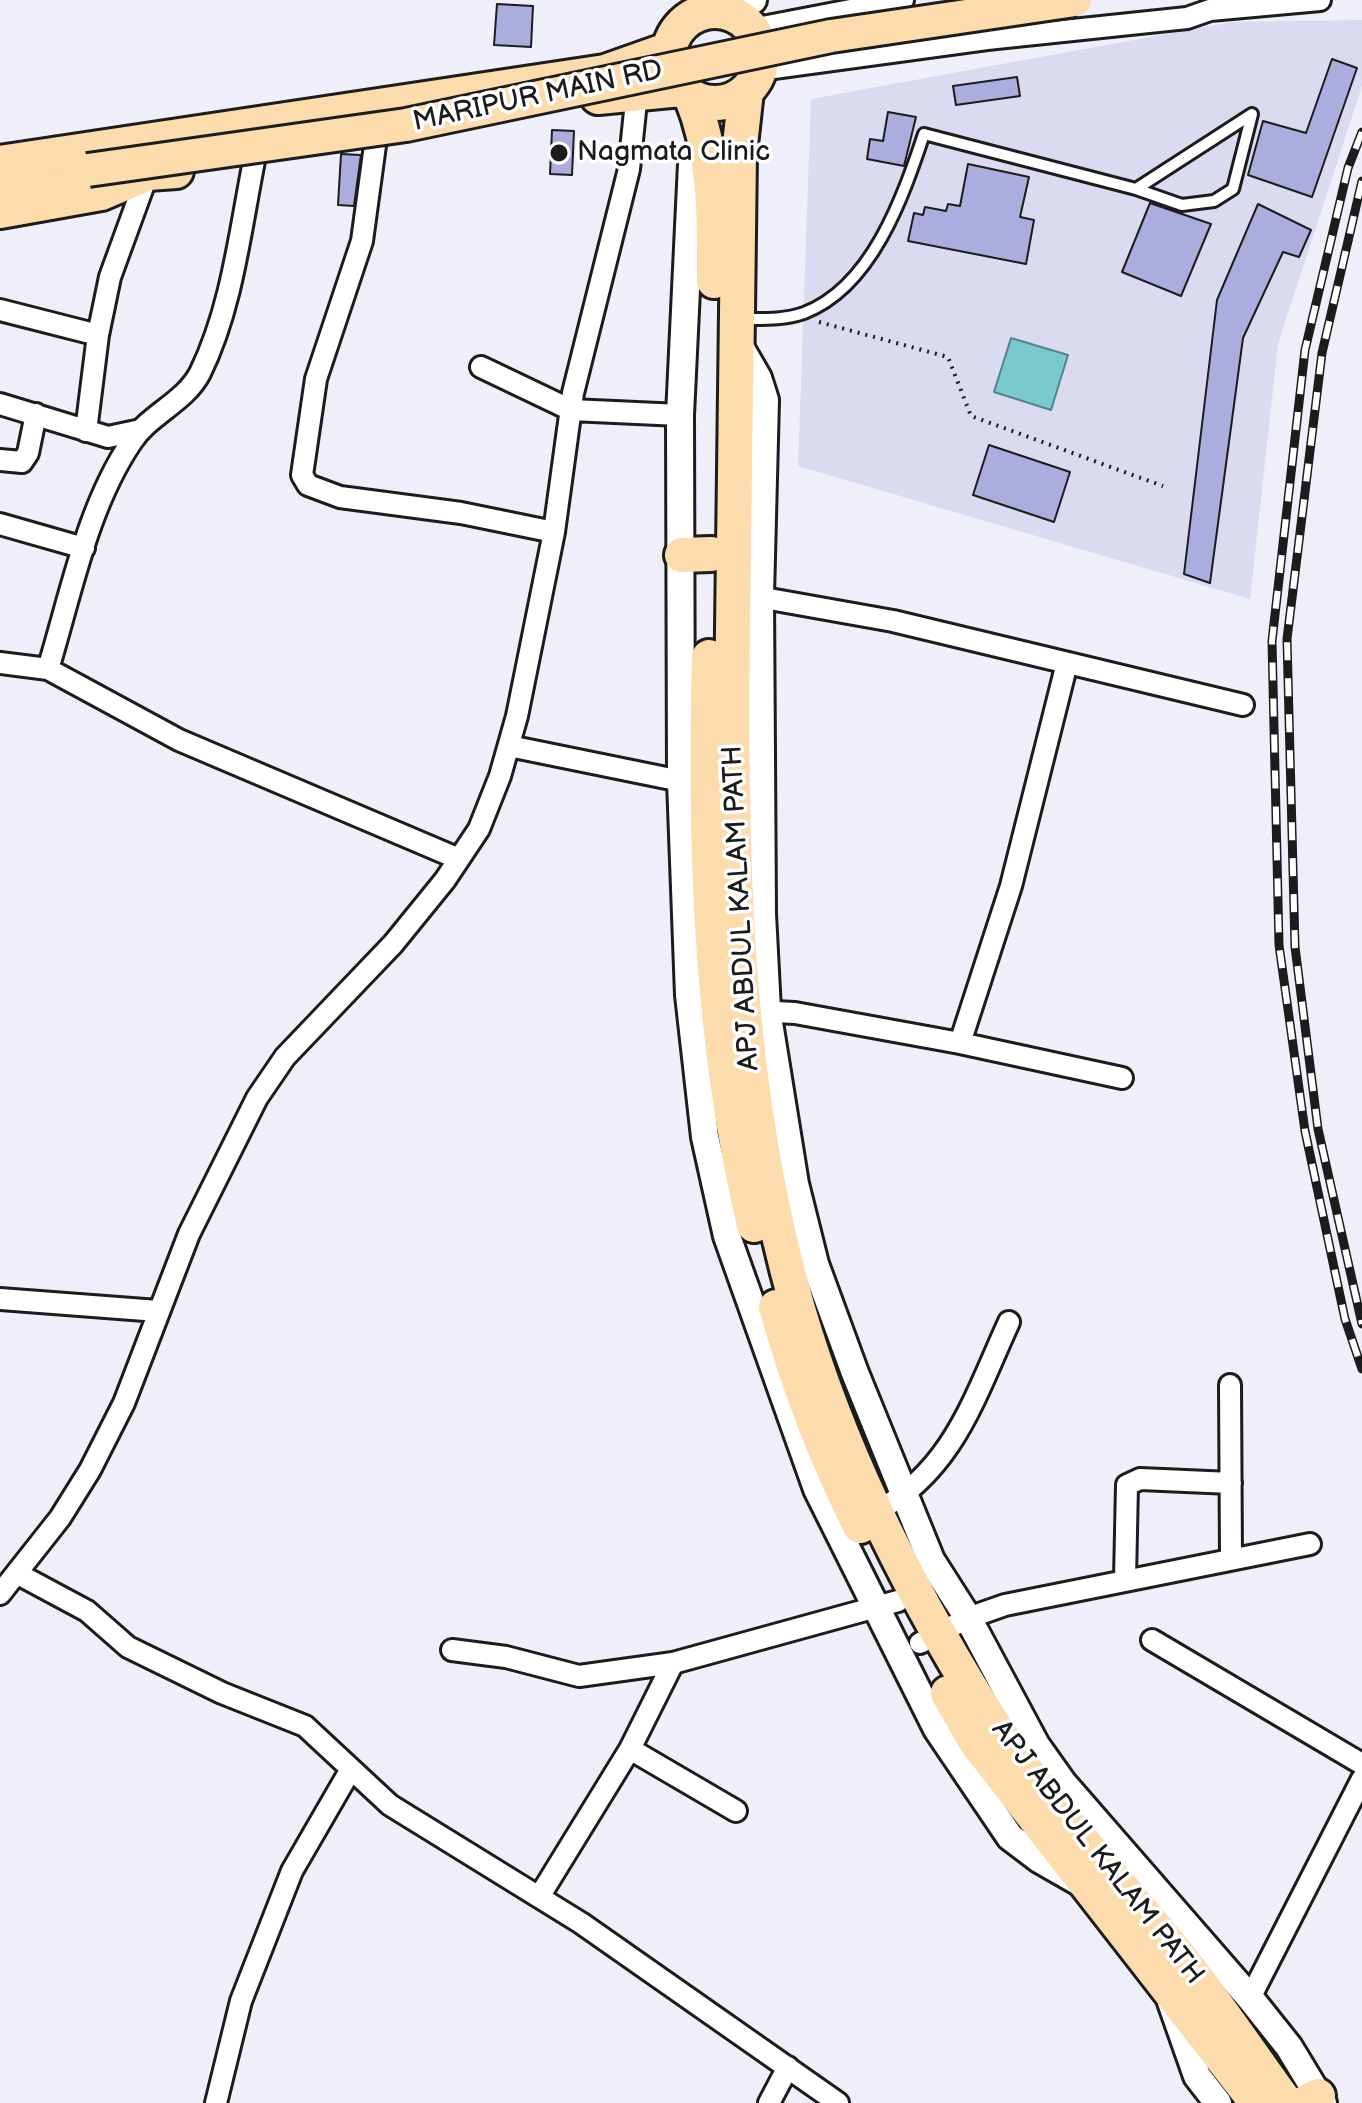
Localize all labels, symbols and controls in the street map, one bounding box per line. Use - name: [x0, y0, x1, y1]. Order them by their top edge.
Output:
- street label: MARIPUR MAIN RD: [410, 54, 666, 140]
- place label: Nagmata Clinic: [577, 136, 770, 170]
- marker: Nagmata Clinic: [548, 142, 570, 164]
- street label: APJ ABDUL KALAM PATH: [717, 745, 767, 1071]
- street label: APJ ABDUL KALAM PATH: [984, 1714, 1210, 1992]

